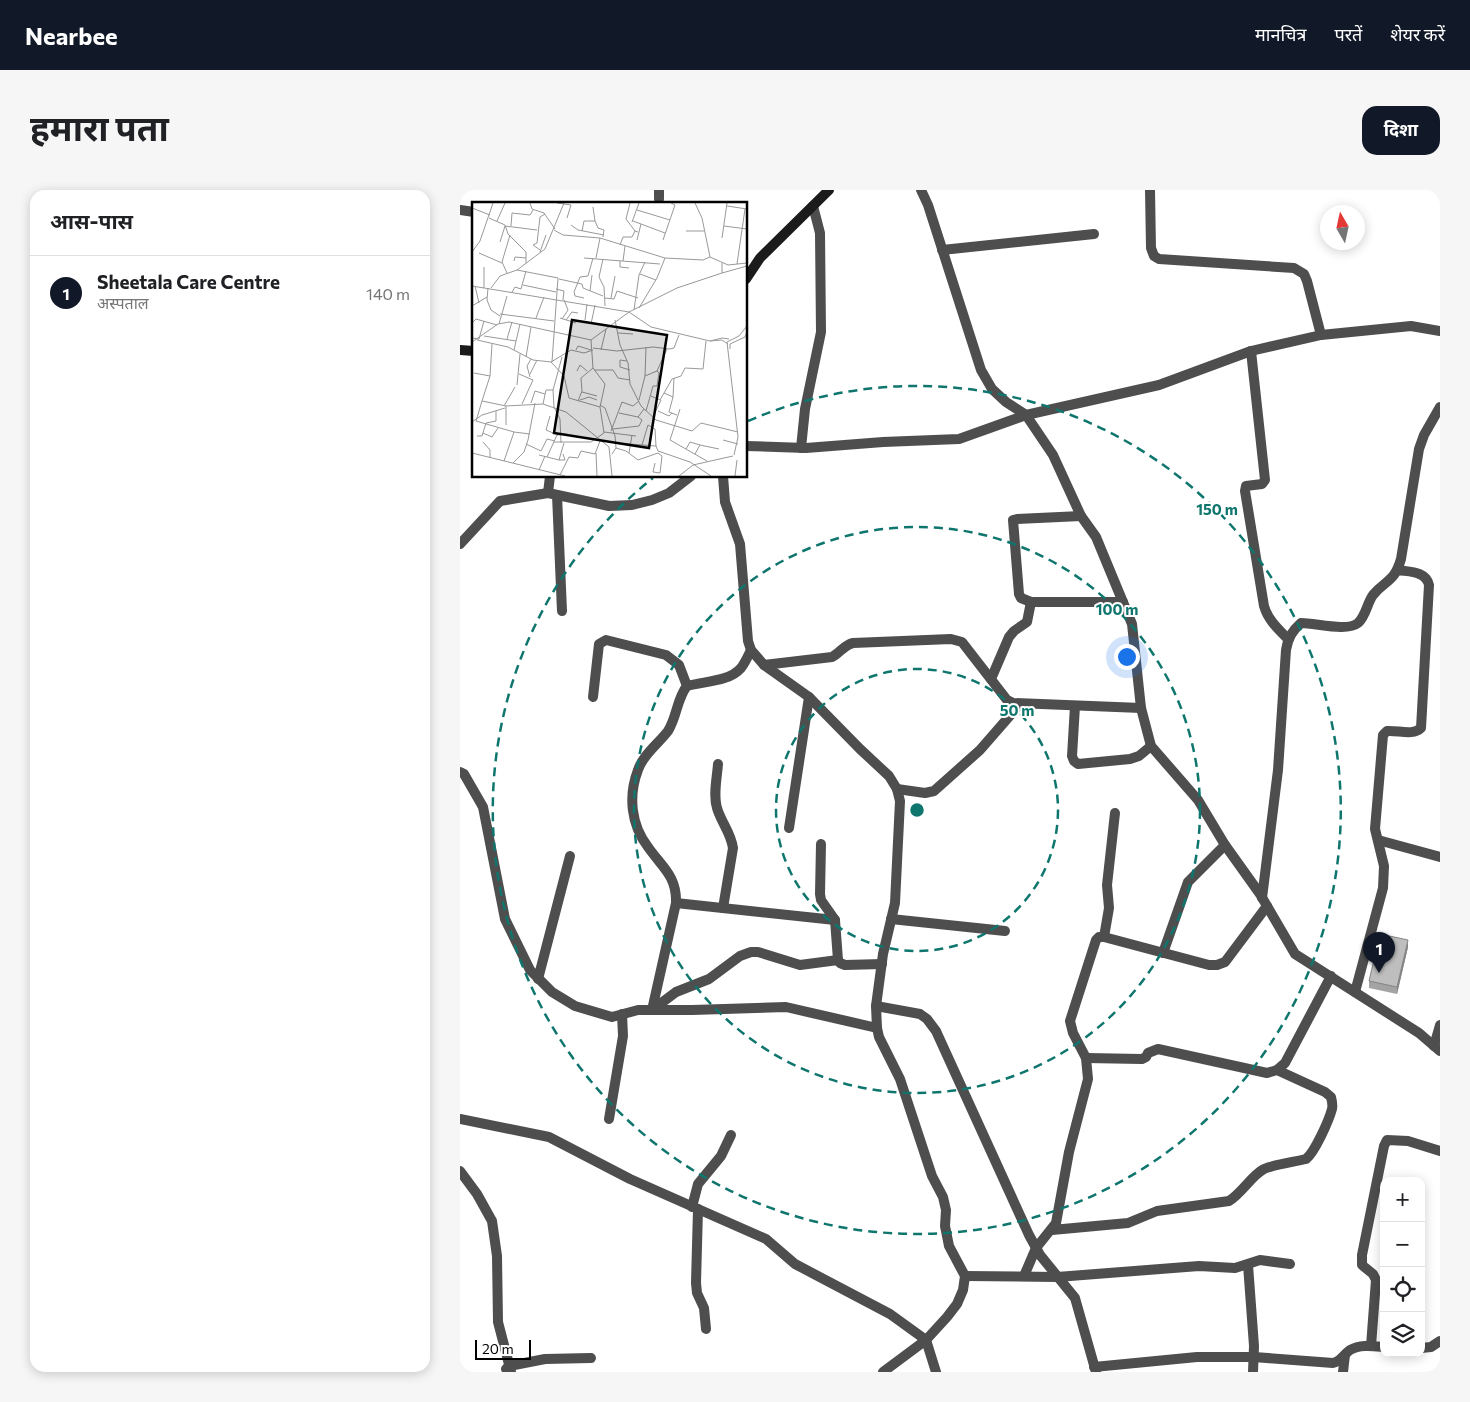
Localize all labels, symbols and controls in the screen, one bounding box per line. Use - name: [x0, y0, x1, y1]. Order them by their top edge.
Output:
- text: Nearbee: [25, 21, 118, 50]
- text: मानचित्र: [1255, 23, 1306, 45]
- text: परतें: [1334, 23, 1362, 45]
- text: शेयर करें: [1390, 23, 1445, 45]
- text: हमारा पता: [30, 105, 169, 148]
- button: दिशा: [1362, 106, 1440, 155]
- inset map: [472, 202, 748, 478]
- north arrow: [1320, 205, 1365, 250]
- text: आस-पास: [50, 208, 133, 233]
- text: Sheetala Care Centre: [97, 270, 280, 293]
- text: 1: [62, 284, 70, 303]
- text: 140 m: [366, 284, 410, 303]
- text: अस्पताल: [97, 293, 149, 312]
- text: 150 m: [1196, 500, 1238, 518]
- text: 100 m: [1096, 600, 1138, 618]
- your location: [1114, 644, 1140, 670]
- text: 50 m: [1000, 701, 1034, 719]
- centre of rings: [908, 801, 926, 819]
- pin: 1: [1363, 932, 1395, 973]
- map controls: [1380, 1177, 1425, 1357]
- button: +: [1380, 1177, 1425, 1222]
- button: −: [1380, 1222, 1425, 1267]
- button: locate: [1380, 1267, 1425, 1312]
- button: layers: [1380, 1312, 1425, 1357]
- scale bar: [475, 1337, 531, 1360]
- text: 20 m: [482, 1340, 514, 1357]

